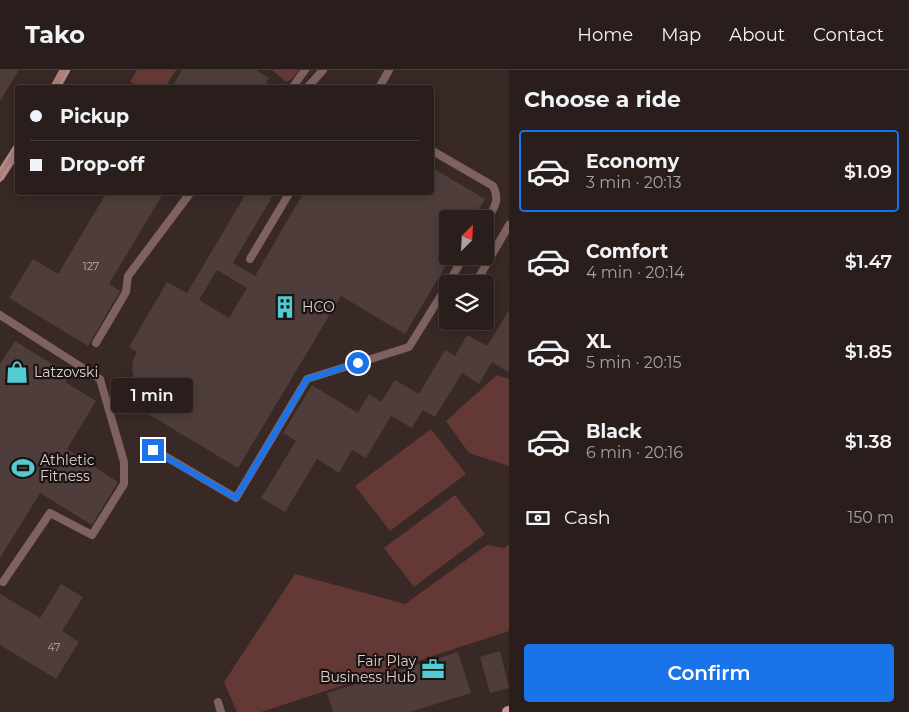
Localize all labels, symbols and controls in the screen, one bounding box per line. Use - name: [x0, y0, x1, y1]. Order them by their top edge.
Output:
- text: Tako: [25, 20, 85, 49]
- text: Home: [577, 24, 633, 46]
- text: Map: [661, 24, 701, 46]
- text: About: [729, 24, 785, 46]
- text: Contact: [813, 24, 884, 46]
- text: Choose a ride: [524, 86, 681, 113]
- text: Pickup: [60, 105, 129, 128]
- icon: car: [526, 149, 571, 194]
- text: Economy: [586, 150, 679, 173]
- text: Drop-off: [60, 153, 144, 176]
- text: $1.09: [844, 160, 892, 183]
- text: 3 min · 20:13: [586, 173, 682, 192]
- north arrow: [439, 210, 494, 265]
- map controls: [439, 210, 494, 330]
- icon: car: [526, 239, 571, 284]
- text: Comfort: [586, 240, 668, 263]
- text: $1.47: [845, 250, 892, 273]
- house number: 127: [83, 259, 99, 273]
- text: 4 min · 20:14: [586, 263, 685, 282]
- button: layers: [439, 275, 494, 330]
- building icon: НСО: [272, 294, 298, 320]
- place label: НСО: [302, 298, 335, 316]
- icon: car: [526, 329, 571, 374]
- text: XL: [586, 330, 611, 353]
- text: $1.85: [845, 340, 892, 363]
- route start: [347, 352, 369, 374]
- text: 5 min · 20:15: [586, 353, 682, 372]
- shop icon: Latzovski: [4, 359, 30, 385]
- place label: Latzovski: [34, 363, 98, 381]
- callout: 1 min: [112, 378, 194, 412]
- text: 1 min: [131, 386, 173, 405]
- icon: car: [526, 419, 571, 464]
- text: Black: [586, 420, 642, 443]
- text: $1.38: [845, 430, 892, 453]
- route end: [142, 439, 164, 461]
- text: 6 min · 20:16: [586, 443, 683, 462]
- place label: Athletic Fitness: [40, 451, 95, 485]
- sports icon: Athletic Fitness: [10, 455, 36, 481]
- icon: cash: [524, 504, 552, 532]
- text: Cash: [564, 506, 611, 529]
- text: 150 m: [847, 508, 894, 527]
- house number: 47: [47, 640, 61, 654]
- button: Confirm: [524, 644, 894, 702]
- place label: Fair Play Business Hub: [320, 652, 416, 686]
- office icon: Fair Play Business Hub: [420, 656, 446, 682]

